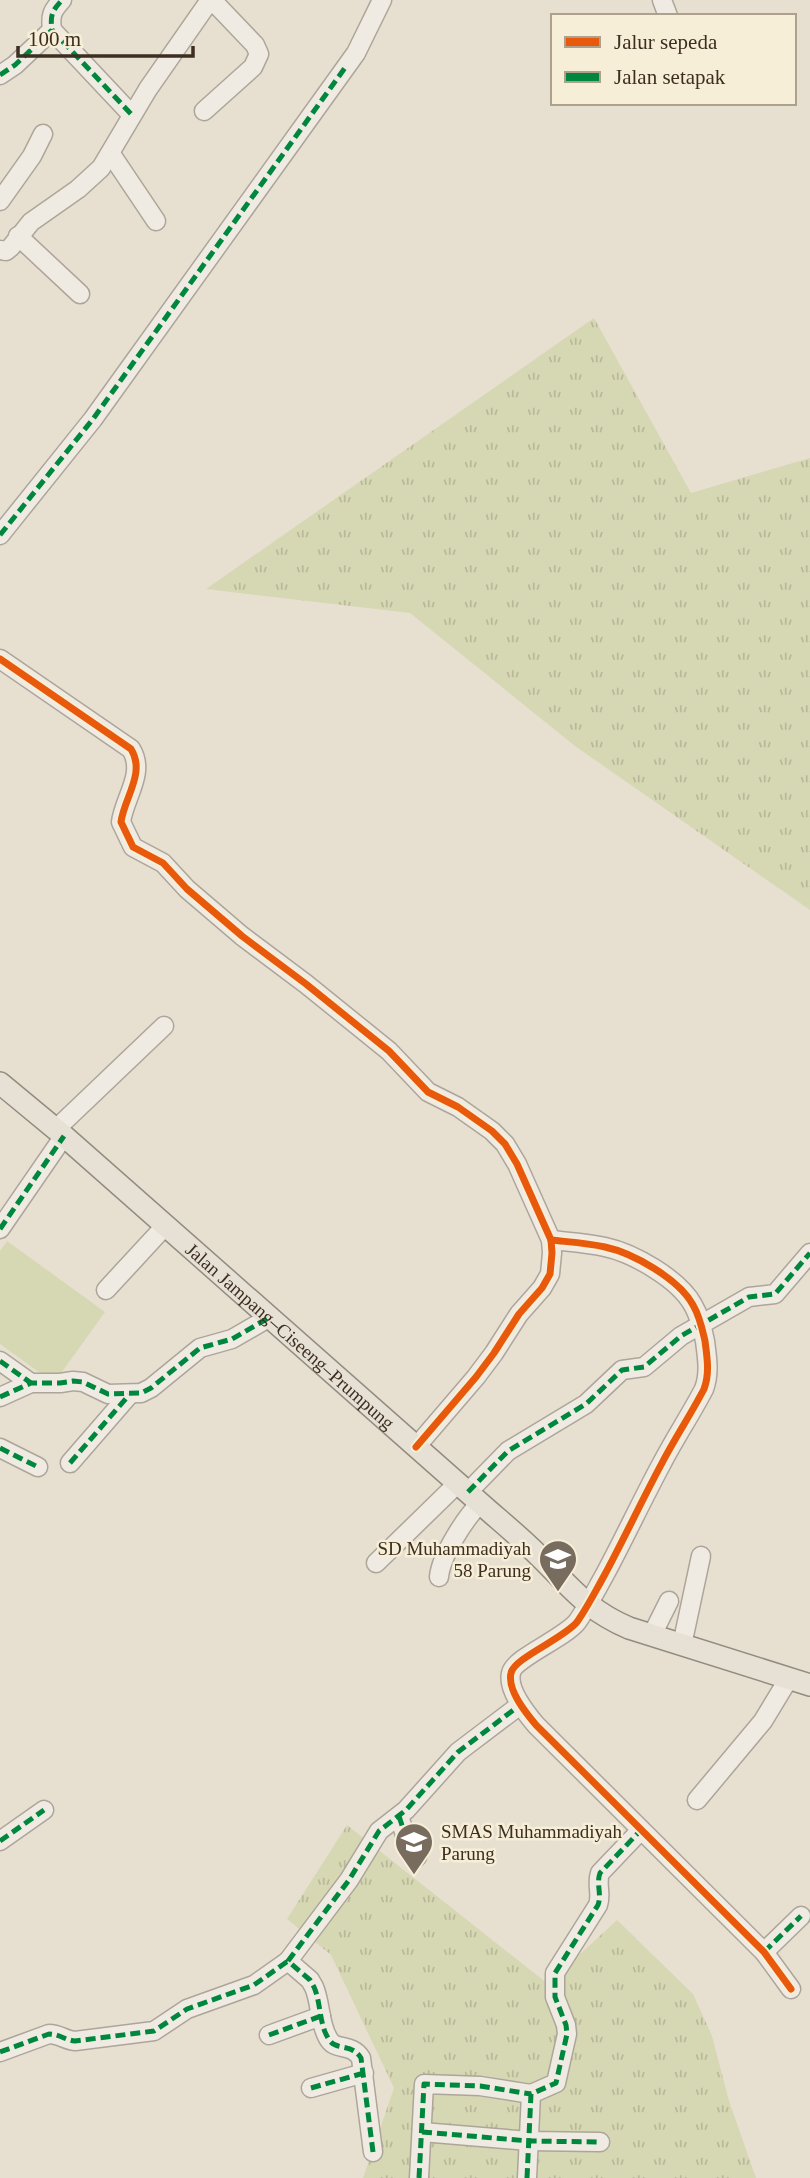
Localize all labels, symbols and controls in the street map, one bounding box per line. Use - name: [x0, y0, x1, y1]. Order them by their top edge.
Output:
- scale bar: [18, 14, 192, 58]
- legend: [551, 14, 796, 105]
- text: 100 m: [28, 27, 81, 51]
- text: Jalur sepeda: [614, 30, 718, 54]
- text: Jalan setapak: [614, 65, 726, 89]
- street label: Jalan Jampang–Ciseeng–Prumpung: [182, 1239, 399, 1434]
- place label: SD Muhammadiyah 58 Parung: [377, 1538, 531, 1581]
- school or university icon: SD Muhammadiyah 58 Parung: [537, 1538, 579, 1593]
- school or university icon: SMAS Muhammadiyah Parung: [393, 1821, 435, 1876]
- place label: SMAS Muhammadiyah Parung: [441, 1821, 623, 1864]

